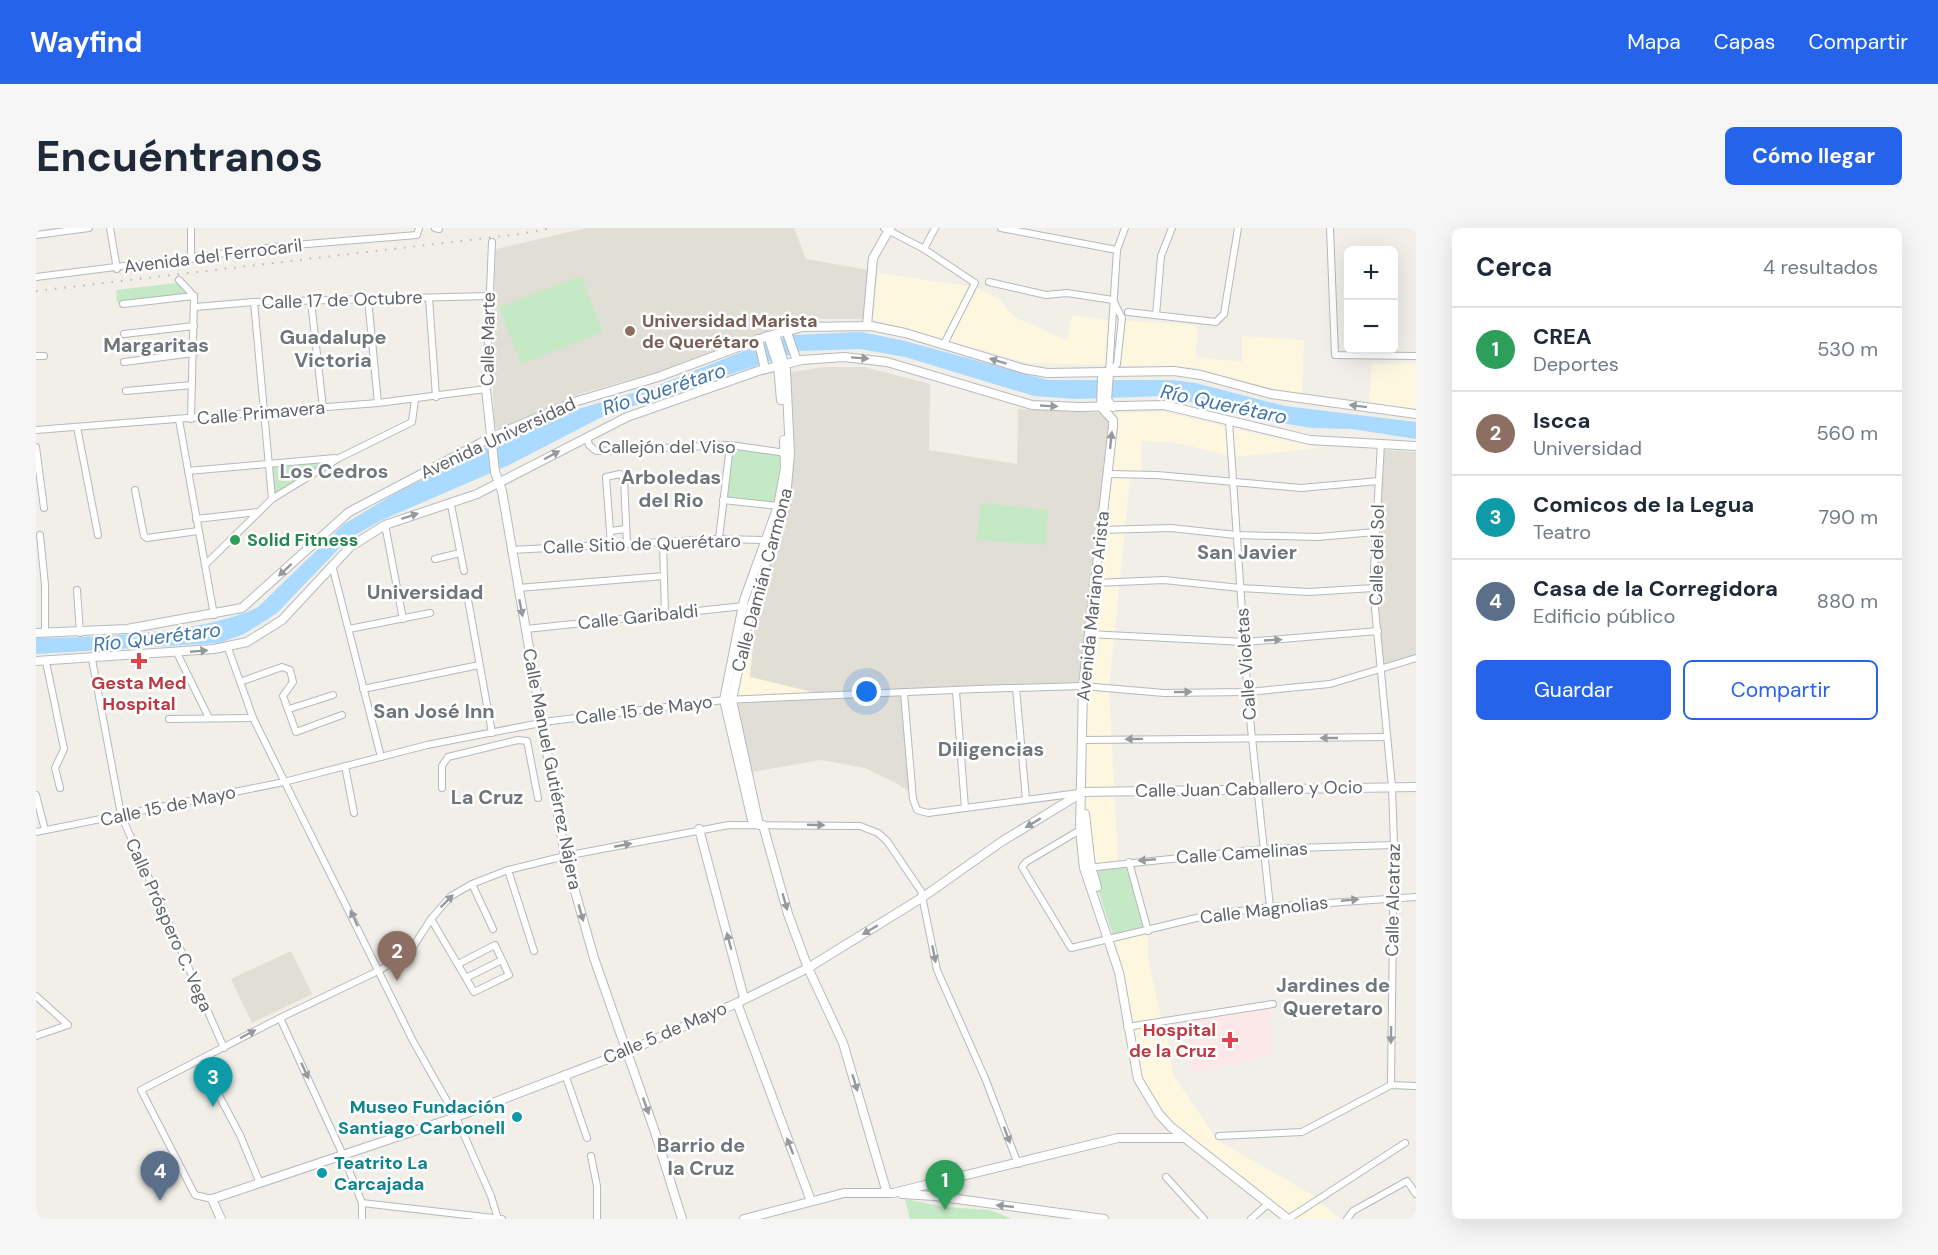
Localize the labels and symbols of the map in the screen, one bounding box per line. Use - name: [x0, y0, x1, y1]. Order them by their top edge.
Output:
- street label: Avenida del Ferrocaril: [123, 233, 303, 279]
- street label: Calle 17 de Octubre: [261, 285, 423, 315]
- street label: Calle Marte: [475, 292, 501, 386]
- place label: Universidad Marista de Querétaro: [642, 309, 818, 354]
- district label: Guadalupe Victoria: [279, 324, 387, 373]
- marker: Universidad Marista de Querétaro: [623, 324, 637, 338]
- district label: Margaritas: [103, 332, 209, 358]
- one-way arrow: [851, 353, 870, 363]
- one-way arrow: [989, 356, 1007, 365]
- water label: Río Querétaro: [599, 357, 729, 421]
- water label: Río Querétaro: [1158, 378, 1290, 430]
- street label: Avenida Universidad: [416, 391, 580, 485]
- street label: Calle Primavera: [196, 395, 326, 431]
- one-way arrow: [1039, 401, 1058, 410]
- one-way arrow: [1349, 401, 1368, 410]
- one-way arrow: [1106, 431, 1116, 450]
- street label: Callejón del Viso: [598, 435, 736, 459]
- one-way arrow: [543, 450, 560, 460]
- district label: Los Cedros: [279, 458, 389, 484]
- district label: Arboledas del Rio: [621, 464, 721, 513]
- street label: Calle Damián Carmona: [726, 485, 798, 675]
- street label: Calle del Sol: [1364, 504, 1390, 606]
- street label: Avenida Mariano Arista: [1071, 510, 1115, 702]
- one-way arrow: [401, 511, 419, 520]
- place label: Solid Fitness: [247, 528, 358, 552]
- street label: Calle Sitio de Querétaro: [543, 529, 741, 559]
- marker: Solid Fitness: [228, 533, 242, 547]
- district label: San Javier: [1197, 539, 1297, 565]
- one-way arrow: [278, 562, 292, 576]
- district label: Universidad: [367, 579, 483, 605]
- one-way arrow: [517, 598, 527, 617]
- street label: Calle Garibaldi: [577, 599, 699, 635]
- street label: Calle Violetas: [1230, 607, 1262, 721]
- water label: Río Querétaro: [92, 616, 223, 658]
- one-way arrow: [1263, 636, 1282, 645]
- one-way arrow: [190, 646, 209, 656]
- street label: Calle Manuel Gutiérrez Nájera: [517, 646, 587, 892]
- marker: Gesta Med Hospital: [130, 652, 148, 670]
- place label: Gesta Med Hospital: [91, 671, 187, 716]
- your location: [852, 677, 881, 706]
- one-way arrow: [1174, 687, 1193, 697]
- street label: Calle 15 de Mayo: [574, 690, 714, 730]
- district label: San José Inn: [373, 698, 495, 724]
- one-way arrow: [1319, 733, 1338, 743]
- one-way arrow: [1124, 735, 1143, 744]
- district label: Diligencias: [938, 736, 1044, 762]
- street label: Calle Juan Caballero y Ocio: [1135, 775, 1363, 803]
- street label: Calle 15 de Mayo: [98, 780, 238, 832]
- district label: La Cruz: [451, 784, 523, 810]
- one-way arrow: [1025, 817, 1041, 828]
- one-way arrow: [806, 820, 825, 829]
- street label: Calle Próspero C. Vega: [120, 834, 218, 1016]
- street label: Calle Camelinas: [1175, 836, 1309, 870]
- one-way arrow: [613, 840, 632, 849]
- street label: Calle Alcatraz: [1380, 843, 1406, 957]
- one-way arrow: [1138, 855, 1157, 865]
- street label: Calle Magnolias: [1199, 890, 1329, 930]
- one-way arrow: [781, 893, 790, 911]
- one-way arrow: [440, 895, 454, 909]
- one-way arrow: [1341, 895, 1360, 905]
- one-way arrow: [577, 904, 586, 922]
- one-way arrow: [349, 910, 358, 927]
- one-way arrow: [862, 925, 878, 936]
- pin: 2: [378, 932, 416, 981]
- one-way arrow: [724, 932, 733, 950]
- one-way arrow: [930, 945, 939, 964]
- district label: Jardines de Queretaro: [1276, 972, 1390, 1021]
- street label: Calle 5 de Mayo: [599, 996, 731, 1070]
- place label: Hospital de la Cruz: [1129, 1018, 1216, 1063]
- one-way arrow: [1387, 1025, 1396, 1044]
- one-way arrow: [240, 1030, 257, 1039]
- marker: Hospital de la Cruz: [1221, 1031, 1239, 1049]
- pin: 3: [194, 1058, 232, 1107]
- one-way arrow: [300, 1062, 309, 1079]
- one-way arrow: [851, 1074, 860, 1092]
- place label: Museo Fundación Santiago Carbonell: [338, 1095, 505, 1140]
- one-way arrow: [642, 1098, 652, 1116]
- marker: Museo Fundación Santiago Carbonell: [510, 1110, 524, 1124]
- one-way arrow: [1003, 1126, 1012, 1144]
- district label: Barrio de la Cruz: [657, 1132, 745, 1181]
- one-way arrow: [785, 1137, 795, 1155]
- place label: Teatrito La Carcajada: [334, 1151, 428, 1196]
- pin: 4: [140, 1152, 180, 1201]
- pin: 1: [926, 1160, 964, 1210]
- marker: Teatrito La Carcajada: [315, 1166, 329, 1180]
- one-way arrow: [995, 1201, 1014, 1211]

